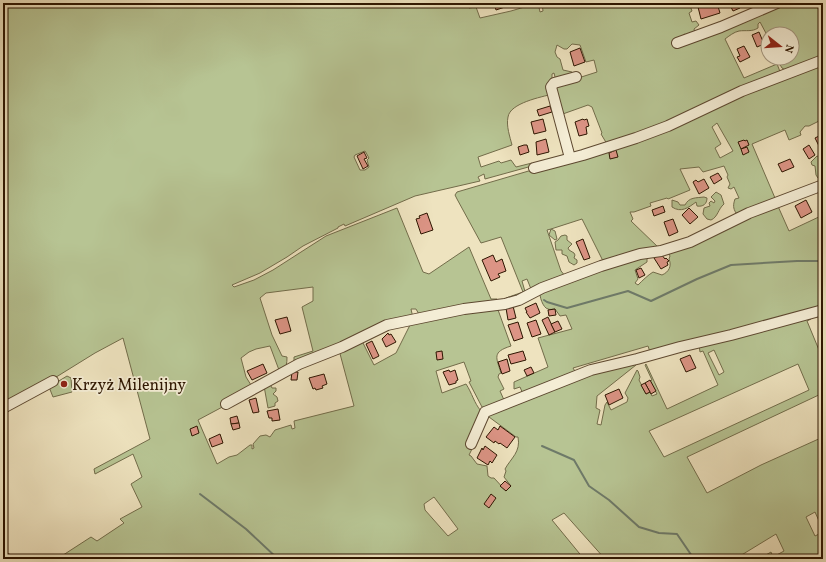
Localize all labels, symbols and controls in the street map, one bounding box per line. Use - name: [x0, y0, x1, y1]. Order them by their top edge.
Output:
- north arrow: [760, 26, 800, 66]
- text: N: [780, 42, 796, 55]
- place label: Krzyż Milenijny: [72, 375, 186, 397]
- marker: Krzyż Milenijny: [59, 379, 69, 389]

